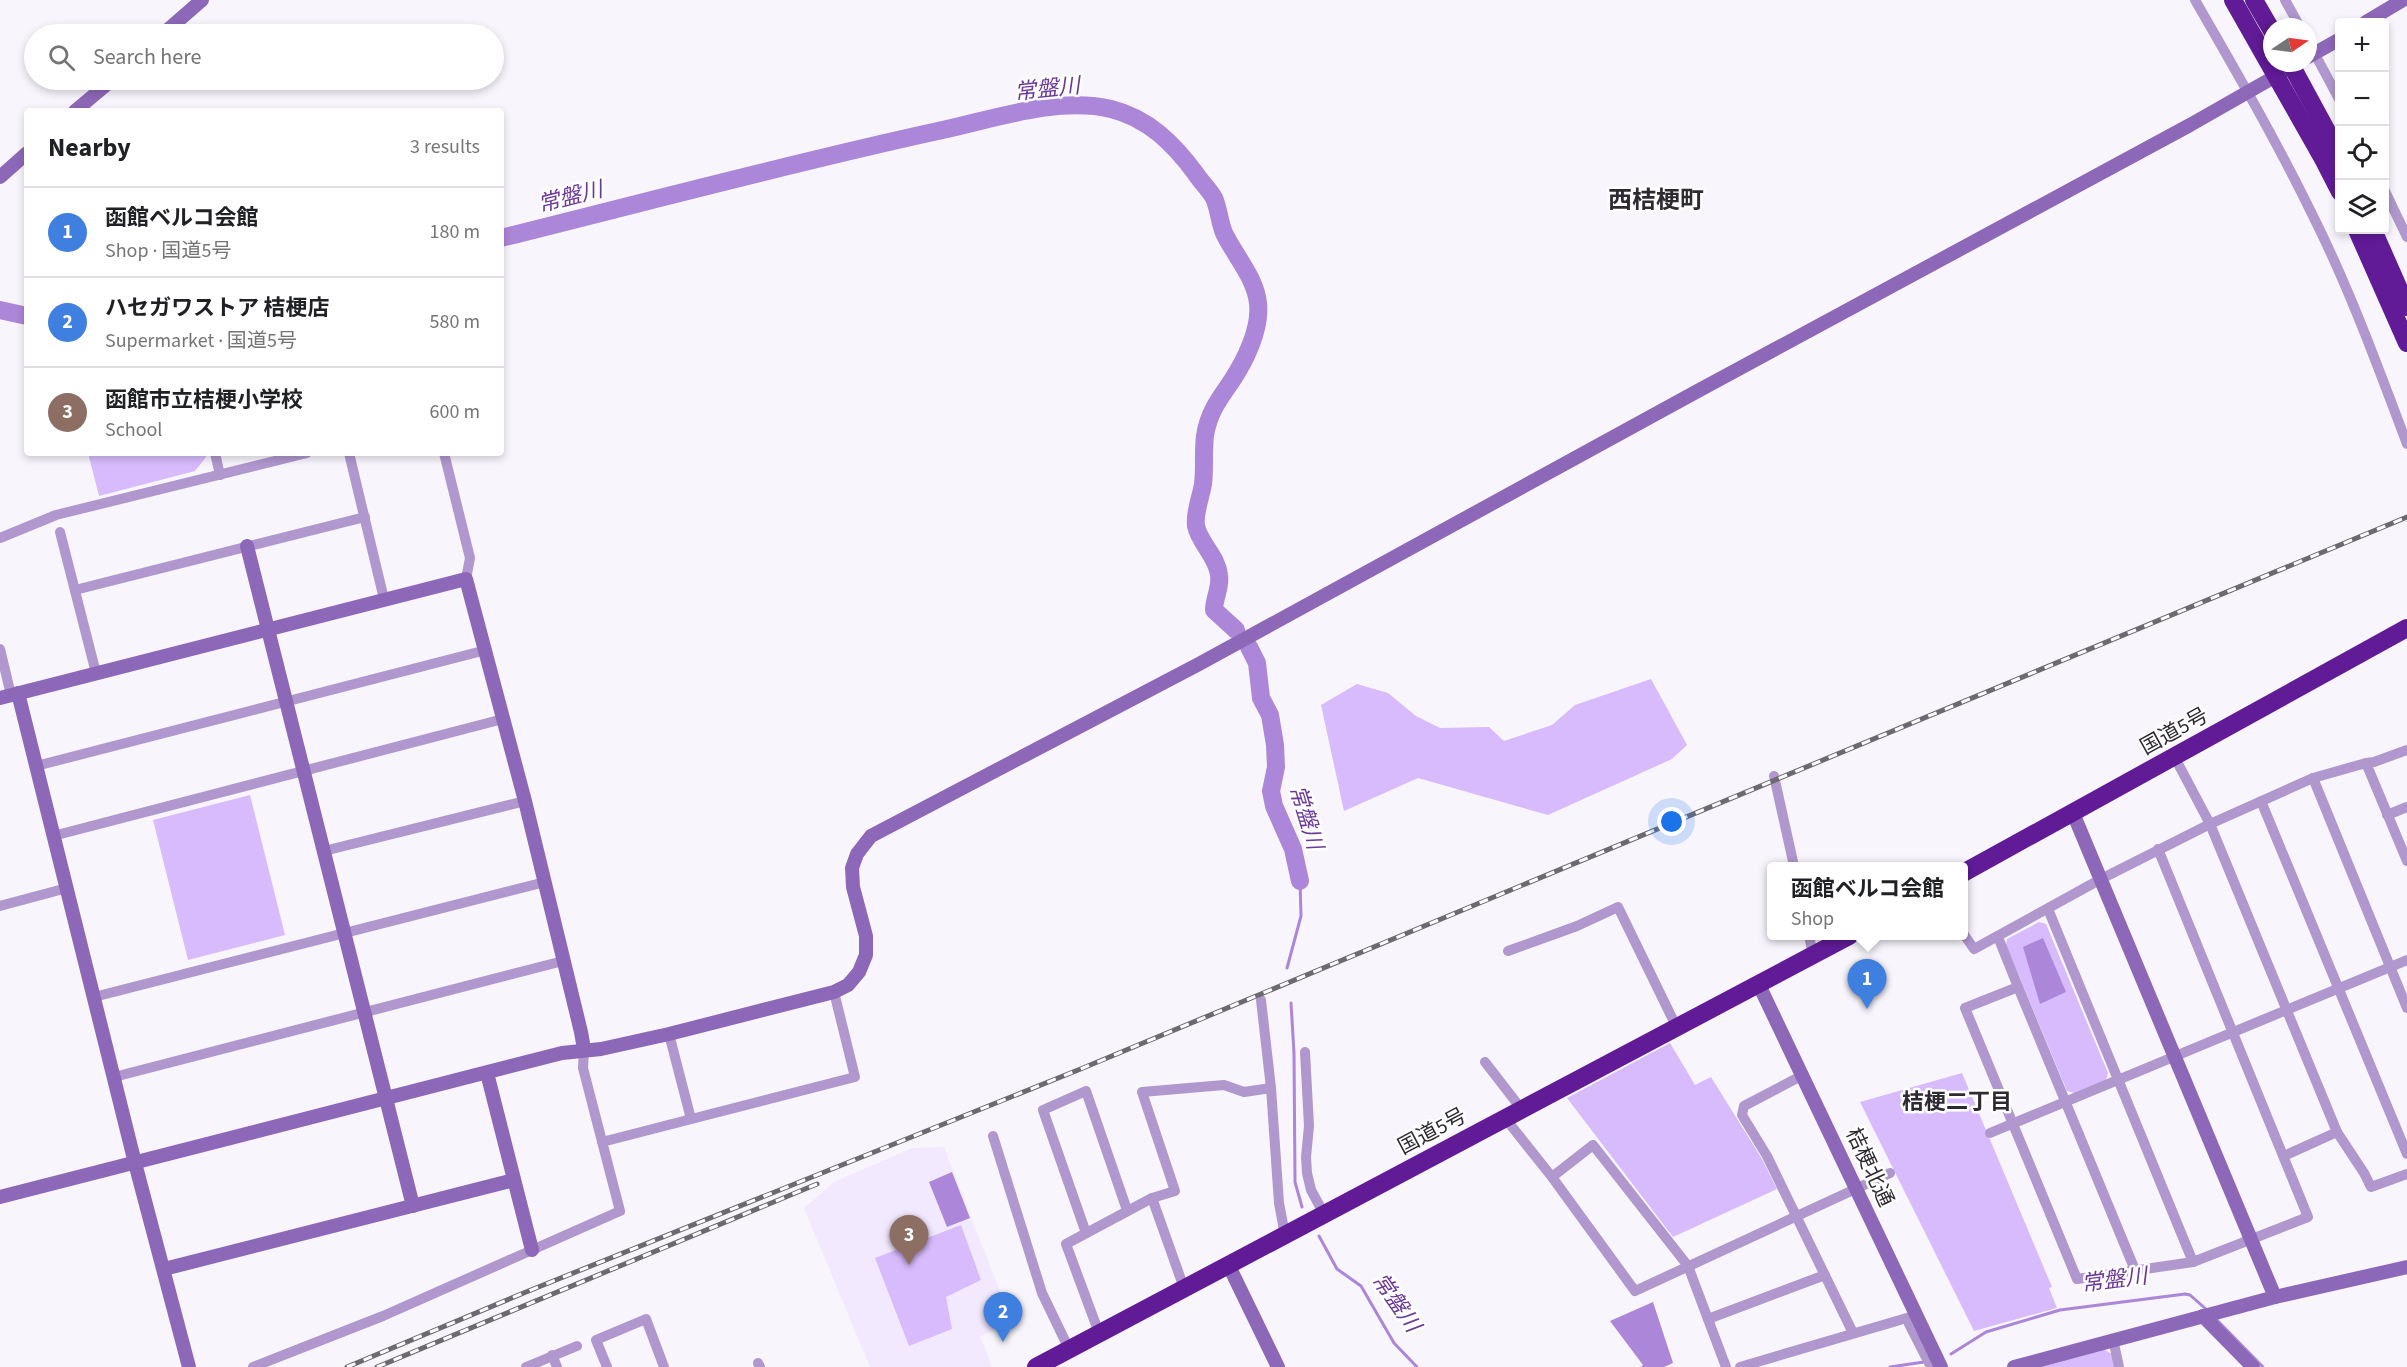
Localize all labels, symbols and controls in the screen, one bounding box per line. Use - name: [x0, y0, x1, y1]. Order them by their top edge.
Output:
- north arrow: [2263, 18, 2317, 72]
- map controls: [2335, 18, 2389, 234]
- button: +: [2335, 18, 2389, 72]
- search box: [24, 24, 504, 90]
- icon: search: [45, 41, 78, 74]
- text: Search here: [93, 41, 201, 73]
- water label: 常盤川: [1013, 69, 1084, 108]
- button: −: [2335, 72, 2389, 126]
- button: locate: [2335, 126, 2389, 180]
- text: Nearby: [48, 129, 131, 166]
- text: 3 results: [410, 133, 480, 161]
- water label: 常盤川: [534, 173, 608, 220]
- button: layers: [2335, 180, 2389, 234]
- district label: 西桔梗町: [1608, 183, 1704, 218]
- text: 函館ベルコ会館: [105, 202, 259, 234]
- text: 1: [62, 218, 73, 246]
- text: 180 m: [430, 218, 480, 246]
- text: Shop · 国道5号: [105, 237, 231, 265]
- text: ハセガワストア 桔梗店: [105, 292, 329, 324]
- text: 2: [62, 308, 73, 336]
- text: 580 m: [430, 308, 480, 336]
- text: Supermarket · 国道5号: [105, 327, 297, 355]
- text: 函館市立桔梗小学校: [105, 384, 303, 416]
- text: 3: [62, 398, 73, 426]
- text: 600 m: [430, 398, 480, 426]
- text: School: [105, 416, 162, 444]
- street label: 国道5号: [2135, 700, 2213, 762]
- water label: 常盤川: [1281, 781, 1332, 855]
- your location: [1657, 807, 1686, 836]
- popup: [1767, 862, 1968, 940]
- text: 函館ベルコ会館: [1791, 873, 1944, 905]
- text: Shop: [1791, 905, 1834, 933]
- pin: 1: [1848, 960, 1886, 1009]
- district label: 桔梗二丁目: [1902, 1086, 2012, 1118]
- street label: 国道5号: [1393, 1101, 1471, 1161]
- street label: 桔梗北通: [1839, 1123, 1901, 1211]
- pin: 3: [890, 1216, 928, 1265]
- water label: 常盤川: [2079, 1260, 2151, 1300]
- water label: 常盤川: [1364, 1266, 1429, 1340]
- pin: 2: [984, 1292, 1022, 1342]

